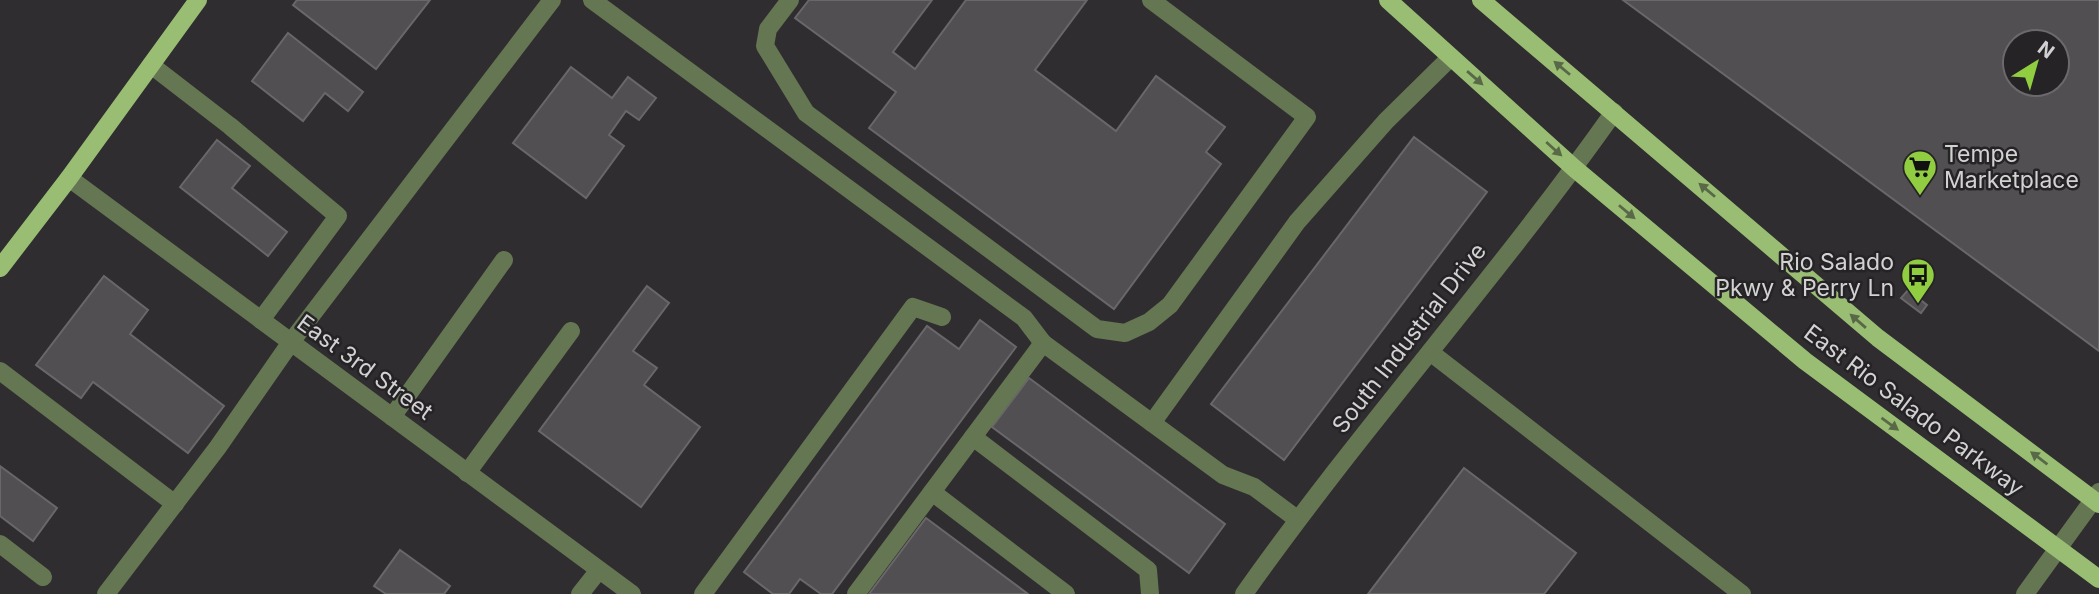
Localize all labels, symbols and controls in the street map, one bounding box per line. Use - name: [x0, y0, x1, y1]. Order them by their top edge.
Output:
- north arrow: [2001, 28, 2071, 98]
- text: N: [2033, 36, 2059, 63]
- one-way arrow: [1553, 61, 1570, 76]
- one-way arrow: [1467, 70, 1484, 85]
- place label: Tempe Marketplace: [1944, 140, 2079, 194]
- one-way arrow: [1545, 141, 1562, 157]
- supermarket icon: Tempe Marketplace: [1901, 148, 1939, 197]
- one-way arrow: [1698, 183, 1716, 198]
- one-way arrow: [1618, 204, 1635, 219]
- street label: South Industrial Drive: [1326, 237, 1492, 439]
- place label: Rio Salado Pkwy & Perry Ln: [1715, 248, 1894, 302]
- bus stop icon: Rio Salado Pkwy & Perry Ln: [1899, 256, 1937, 305]
- street label: East 3rd Street: [292, 308, 439, 426]
- one-way arrow: [1849, 314, 1866, 329]
- street label: East Rio Salado Parkway: [1799, 318, 2029, 502]
- one-way arrow: [1881, 416, 1899, 430]
- one-way arrow: [2030, 452, 2048, 466]

